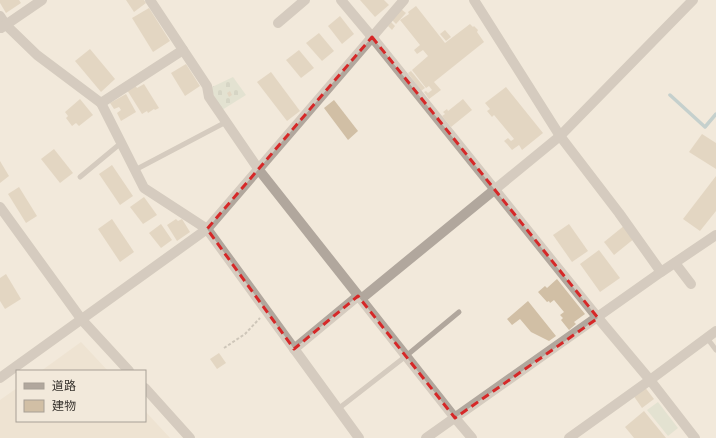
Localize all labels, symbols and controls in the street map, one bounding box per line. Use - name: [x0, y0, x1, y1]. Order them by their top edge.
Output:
- legend: [16, 370, 146, 422]
- text: 道路: [52, 377, 76, 396]
- text: 建物: [52, 397, 76, 416]

